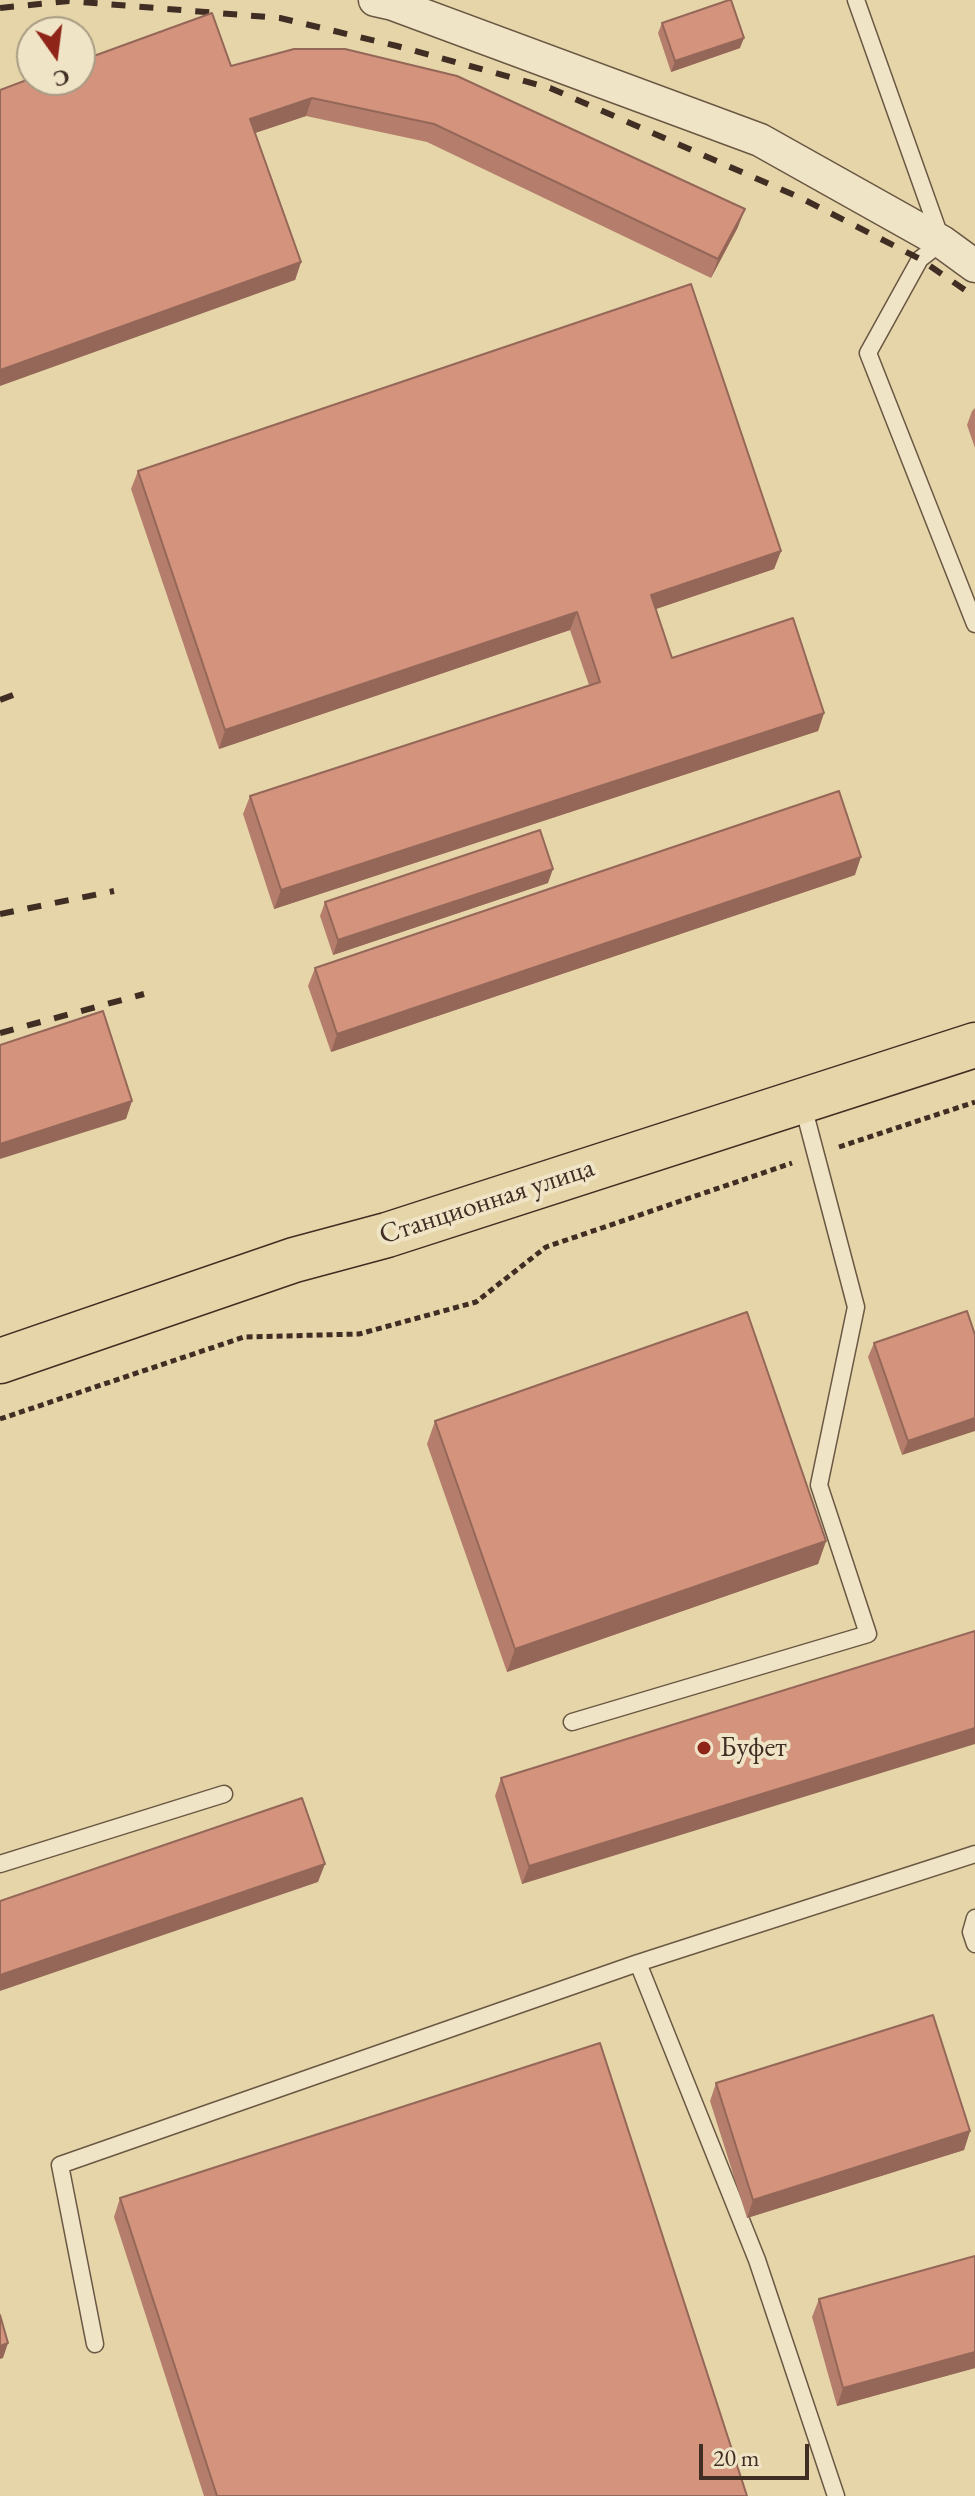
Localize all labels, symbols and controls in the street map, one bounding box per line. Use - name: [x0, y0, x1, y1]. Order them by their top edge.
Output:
- north arrow: [16, 16, 96, 96]
- text: С: [50, 62, 73, 94]
- street label: Станционная улица: [375, 1151, 599, 1253]
- place label: Буфет: [720, 1731, 787, 1765]
- marker: Буфет: [695, 1739, 713, 1757]
- scale bar: [703, 2428, 813, 2478]
- text: 20 m: [713, 2442, 760, 2473]

